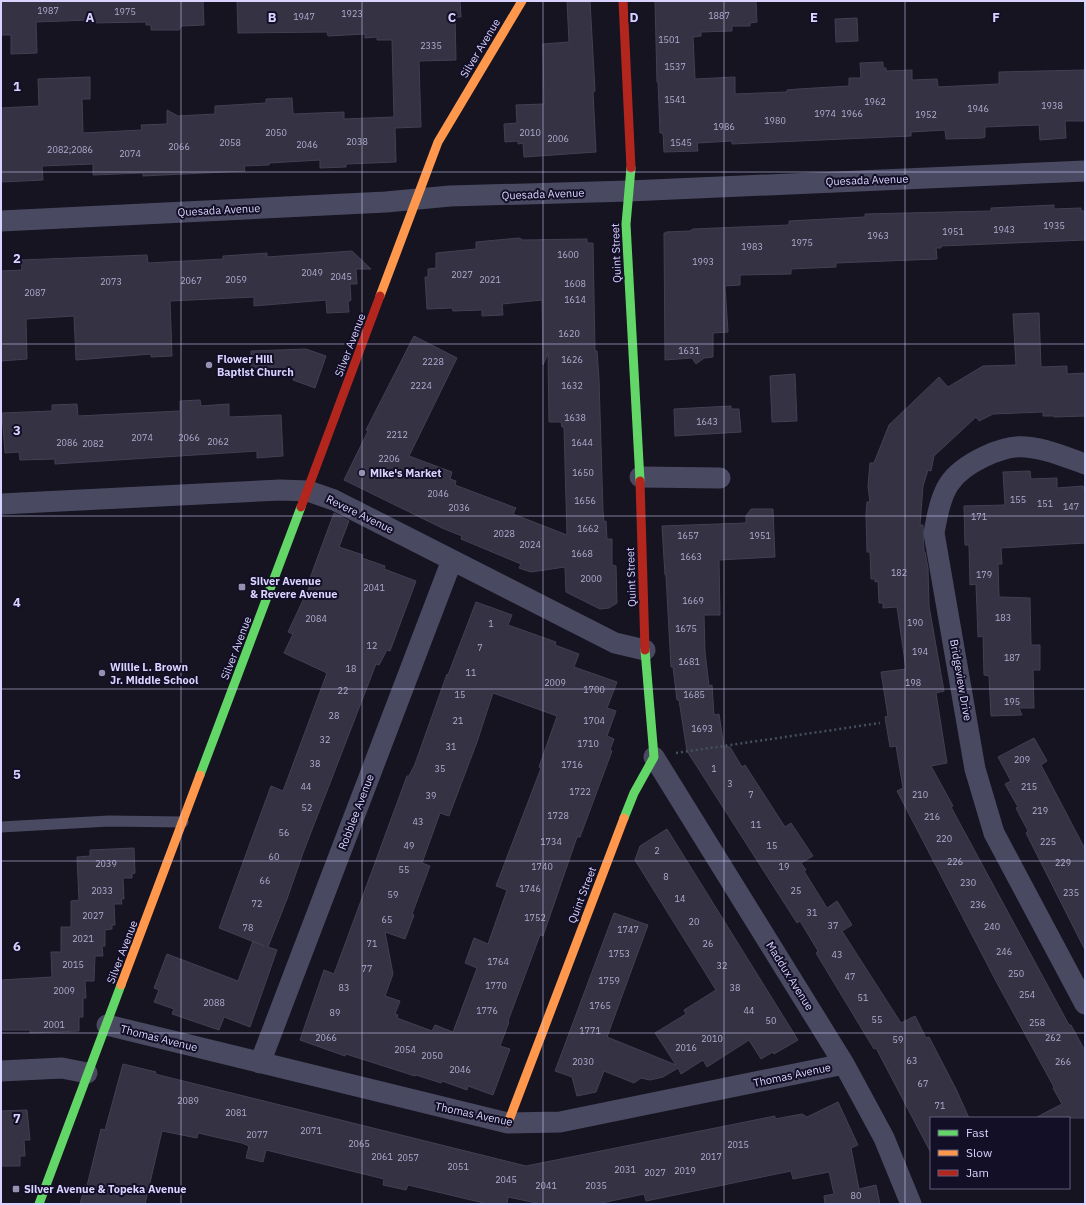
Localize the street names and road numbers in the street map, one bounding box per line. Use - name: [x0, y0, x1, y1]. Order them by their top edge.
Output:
- street label: Silver Avenue: [457, 16, 503, 80]
- street label: Quesada Avenue: [825, 172, 909, 188]
- street label: Quesada Avenue: [501, 186, 585, 202]
- street label: Quesada Avenue: [177, 201, 261, 219]
- street label: Quint Street: [608, 223, 624, 283]
- street label: Silver Avenue: [332, 311, 368, 379]
- street label: Revere Avenue: [324, 492, 396, 536]
- street label: Quint Street: [623, 547, 639, 607]
- street label: Silver Avenue: [218, 614, 254, 682]
- street label: Bridgeview Drive: [947, 638, 975, 722]
- street label: Robblee Avenue: [335, 772, 377, 852]
- street label: Quint Street: [565, 865, 599, 925]
- street label: Silver Avenue: [104, 918, 140, 986]
- street label: Maddux Avenue: [763, 939, 817, 1013]
- street label: Thomas Avenue: [119, 1022, 199, 1054]
- street label: Thomas Avenue: [752, 1060, 832, 1090]
- street label: Thomas Avenue: [434, 1099, 514, 1129]

